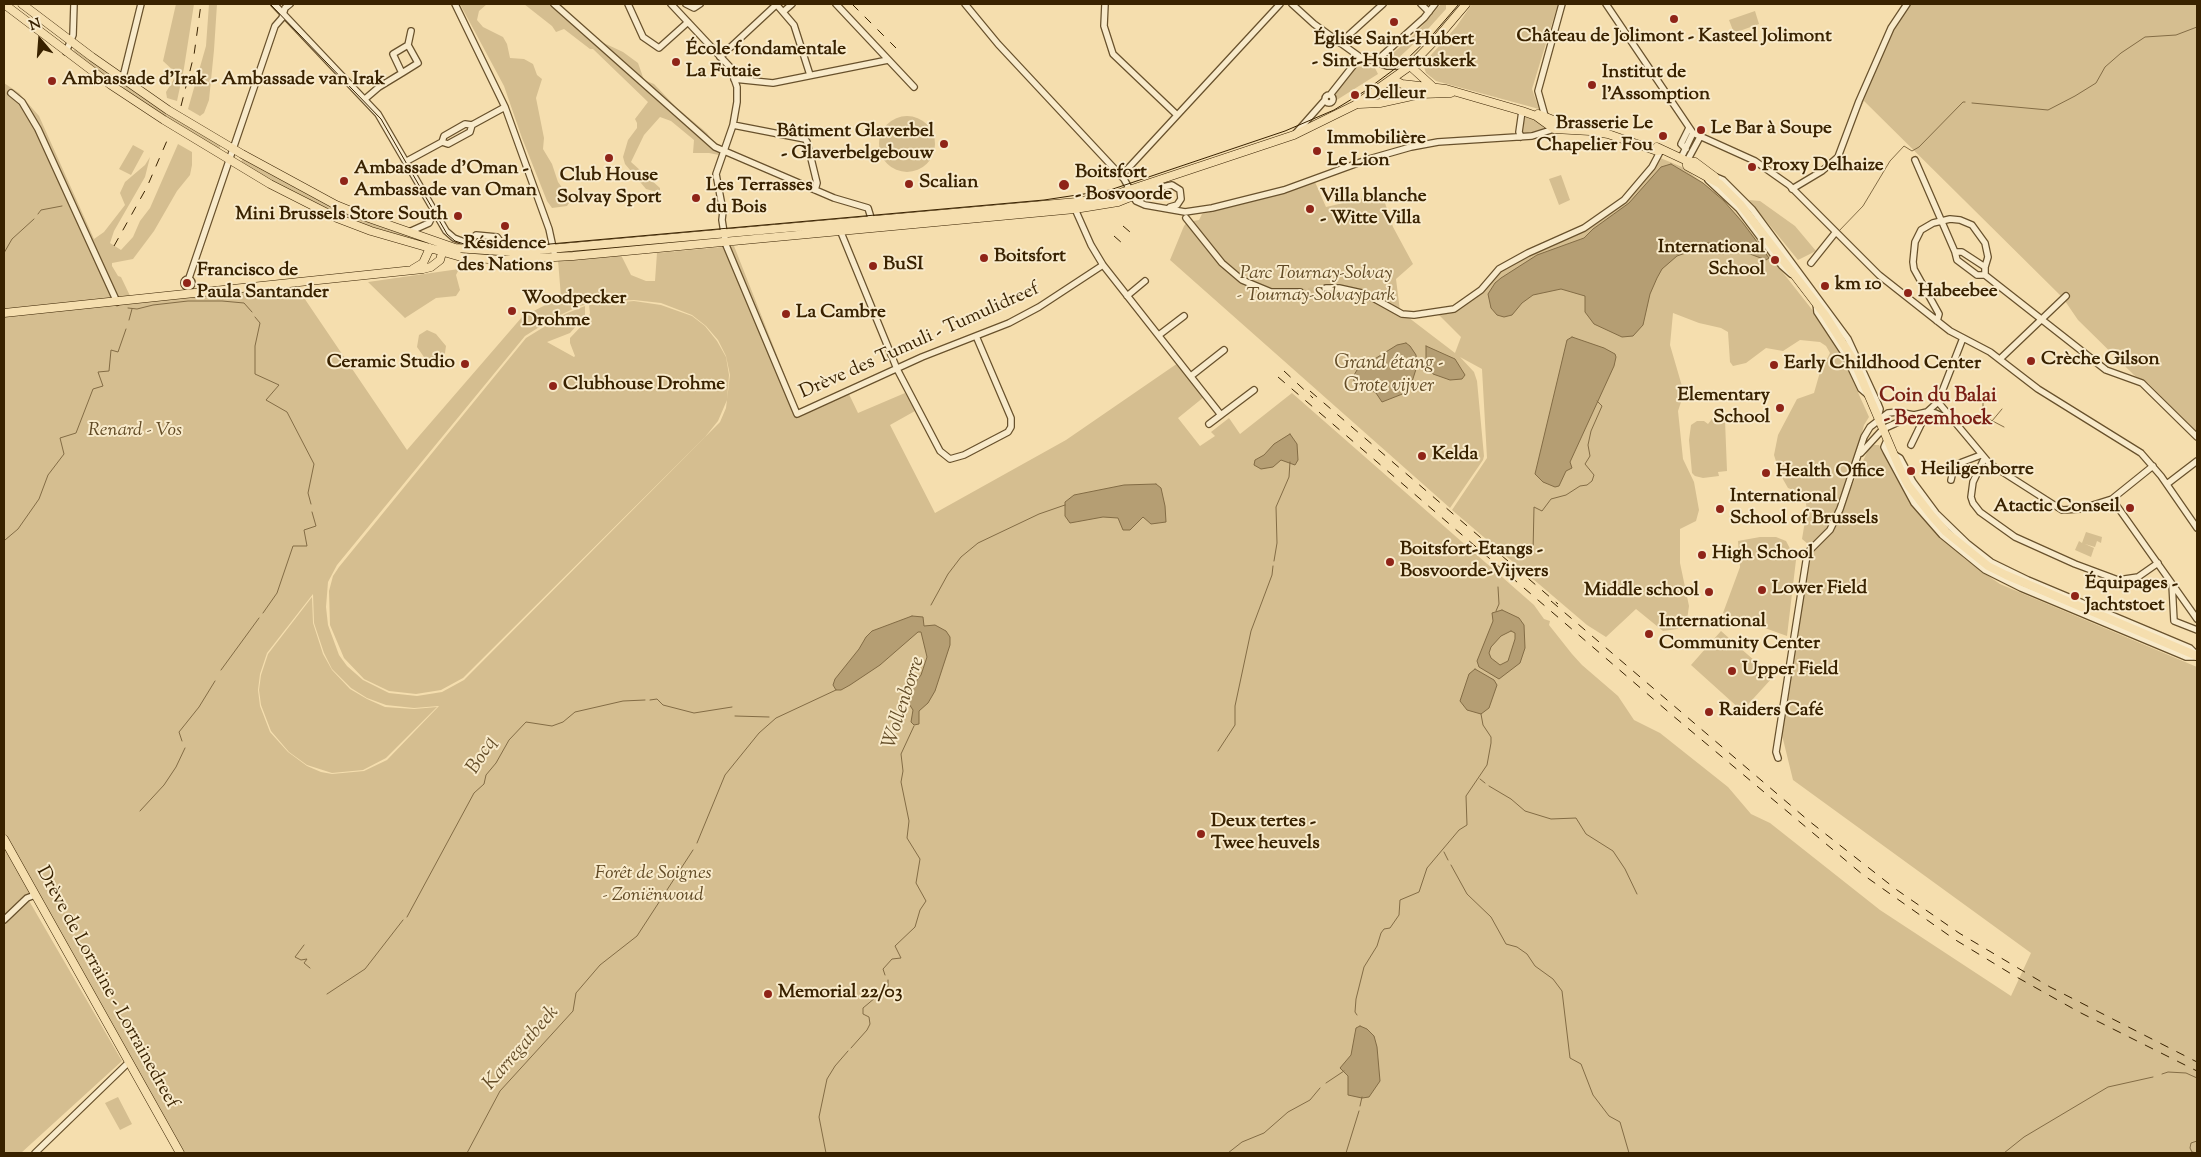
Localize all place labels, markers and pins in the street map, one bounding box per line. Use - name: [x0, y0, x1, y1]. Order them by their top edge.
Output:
- marker: Château de Jolimont - Kasteel Jolimont: [1668, 13, 1680, 25]
- marker: Église Saint-Hubert - Sint-Hubertuskerk: [1388, 16, 1400, 28]
- place label: Château de Jolimont - Kasteel Jolimont: [1516, 27, 1832, 49]
- place label: Église Saint-Hubert - Sint-Hubertuskerk: [1312, 30, 1476, 74]
- place label: École fondamentale La Futaie: [686, 40, 846, 84]
- marker: École fondamentale La Futaie: [670, 56, 682, 68]
- place label: Institut de l'Assomption: [1602, 63, 1710, 107]
- place label: Ambassade d'Irak - Ambassade van Irak: [62, 70, 385, 92]
- marker: Ambassade d'Irak - Ambassade van Irak: [46, 75, 58, 87]
- marker: Institut de l'Assomption: [1586, 79, 1598, 91]
- place label: Delleur: [1365, 84, 1426, 106]
- marker: Delleur: [1349, 89, 1361, 101]
- place label: Brasserie Le Chapelier Fou: [1536, 114, 1653, 158]
- place label: Le Bar à Soupe: [1711, 119, 1832, 141]
- place label: Bâtiment Glaverbel - Glaverbelgebouw: [777, 122, 934, 166]
- marker: Le Bar à Soupe: [1695, 124, 1707, 136]
- place label: Immobilière Le Lion: [1327, 129, 1426, 173]
- marker: Brasserie Le Chapelier Fou: [1657, 130, 1669, 142]
- marker: Bâtiment Glaverbel - Glaverbelgebouw: [938, 138, 950, 150]
- marker: Immobilière Le Lion: [1311, 145, 1323, 157]
- marker: Club House Solvay Sport: [603, 152, 615, 164]
- place label: Proxy Delhaize: [1762, 156, 1884, 178]
- place label: Ambassade d'Oman - Ambassade van Oman: [354, 159, 537, 203]
- marker: Proxy Delhaize: [1746, 161, 1758, 173]
- place label: Boitsfort - Bosvoorde: [1075, 163, 1172, 207]
- place label: Club House Solvay Sport: [557, 166, 661, 210]
- place label: Scalian: [919, 173, 978, 195]
- marker: Ambassade d'Oman - Ambassade van Oman: [338, 175, 350, 187]
- place label: Les Terrasses du Bois: [706, 176, 813, 220]
- marker: Scalian: [903, 178, 915, 190]
- marker: Boitsfort - Bosvoorde: [1057, 178, 1071, 192]
- place label: Villa blanche - Witte Villa: [1320, 187, 1427, 231]
- marker: Les Terrasses du Bois: [690, 192, 702, 204]
- marker: Villa blanche - Witte Villa: [1304, 203, 1316, 215]
- place label: Mini Brussels Store South: [235, 205, 448, 227]
- marker: Mini Brussels Store South: [452, 210, 464, 222]
- marker: Résidence des Nations: [499, 220, 511, 232]
- place label: Résidence des Nations: [457, 234, 553, 278]
- place label: International School: [1658, 238, 1765, 282]
- place label: Boitsfort: [994, 247, 1066, 269]
- marker: Boitsfort: [978, 252, 990, 264]
- marker: International School: [1769, 254, 1781, 266]
- place label: BuSI: [883, 255, 923, 277]
- marker: BuSI: [867, 260, 879, 272]
- place label: Francisco de Paula Santander: [197, 261, 329, 305]
- place label: km 10: [1835, 275, 1881, 297]
- marker: Francisco de Paula Santander: [181, 277, 193, 289]
- marker: km 10: [1819, 280, 1831, 292]
- place label: Habeebee: [1918, 282, 1998, 304]
- marker: Habeebee: [1902, 287, 1914, 299]
- place label: Woodpecker Drohme: [522, 289, 626, 333]
- place label: La Cambre: [796, 303, 886, 325]
- marker: Woodpecker Drohme: [506, 305, 518, 317]
- marker: La Cambre: [780, 308, 792, 320]
- place label: Crèche Gilson: [2041, 350, 2160, 372]
- place label: Ceramic Studio: [327, 353, 455, 375]
- place label: Early Childhood Center: [1784, 354, 1981, 376]
- marker: Crèche Gilson: [2025, 355, 2037, 367]
- marker: Ceramic Studio: [459, 358, 471, 370]
- marker: Early Childhood Center: [1768, 359, 1780, 371]
- place label: Clubhouse Drohme: [563, 375, 725, 397]
- marker: Clubhouse Drohme: [547, 380, 559, 392]
- place label: Elementary School: [1678, 386, 1770, 430]
- marker: Elementary School: [1774, 402, 1786, 414]
- place label: Kelda: [1432, 445, 1478, 467]
- marker: Kelda: [1416, 450, 1428, 462]
- place label: Heiligenborre: [1921, 460, 2034, 482]
- place label: Health Office: [1776, 462, 1884, 484]
- marker: Heiligenborre: [1905, 465, 1917, 477]
- marker: Health Office: [1760, 467, 1772, 479]
- place label: International School of Brussels: [1730, 487, 1878, 531]
- place label: Atactic Conseil: [1993, 497, 2120, 519]
- marker: Atactic Conseil: [2124, 502, 2136, 514]
- marker: International School of Brussels: [1714, 503, 1726, 515]
- place label: Boitsfort-Etangs - Bosvoorde-Vijvers: [1400, 540, 1548, 584]
- place label: High School: [1712, 544, 1814, 566]
- marker: High School: [1696, 549, 1708, 561]
- marker: Boitsfort-Etangs - Bosvoorde-Vijvers: [1384, 556, 1396, 568]
- place label: Équipages - Jachtstoet: [2085, 574, 2178, 618]
- place label: Lower Field: [1772, 579, 1867, 601]
- place label: Middle school: [1584, 581, 1699, 603]
- marker: Lower Field: [1756, 584, 1768, 596]
- marker: Middle school: [1703, 586, 1715, 598]
- marker: Équipages - Jachtstoet: [2069, 590, 2081, 602]
- place label: International Community Center: [1659, 612, 1820, 656]
- marker: International Community Center: [1643, 628, 1655, 640]
- place label: Upper Field: [1742, 660, 1839, 682]
- marker: Upper Field: [1726, 665, 1738, 677]
- place label: Raiders Café: [1719, 701, 1824, 723]
- marker: Raiders Café: [1703, 706, 1715, 718]
- place label: Deux tertes - Twee heuvels: [1211, 812, 1320, 856]
- marker: Deux tertes - Twee heuvels: [1195, 828, 1207, 840]
- place label: Memorial 22/03: [778, 983, 902, 1005]
- marker: Memorial 22/03: [762, 988, 774, 1000]

